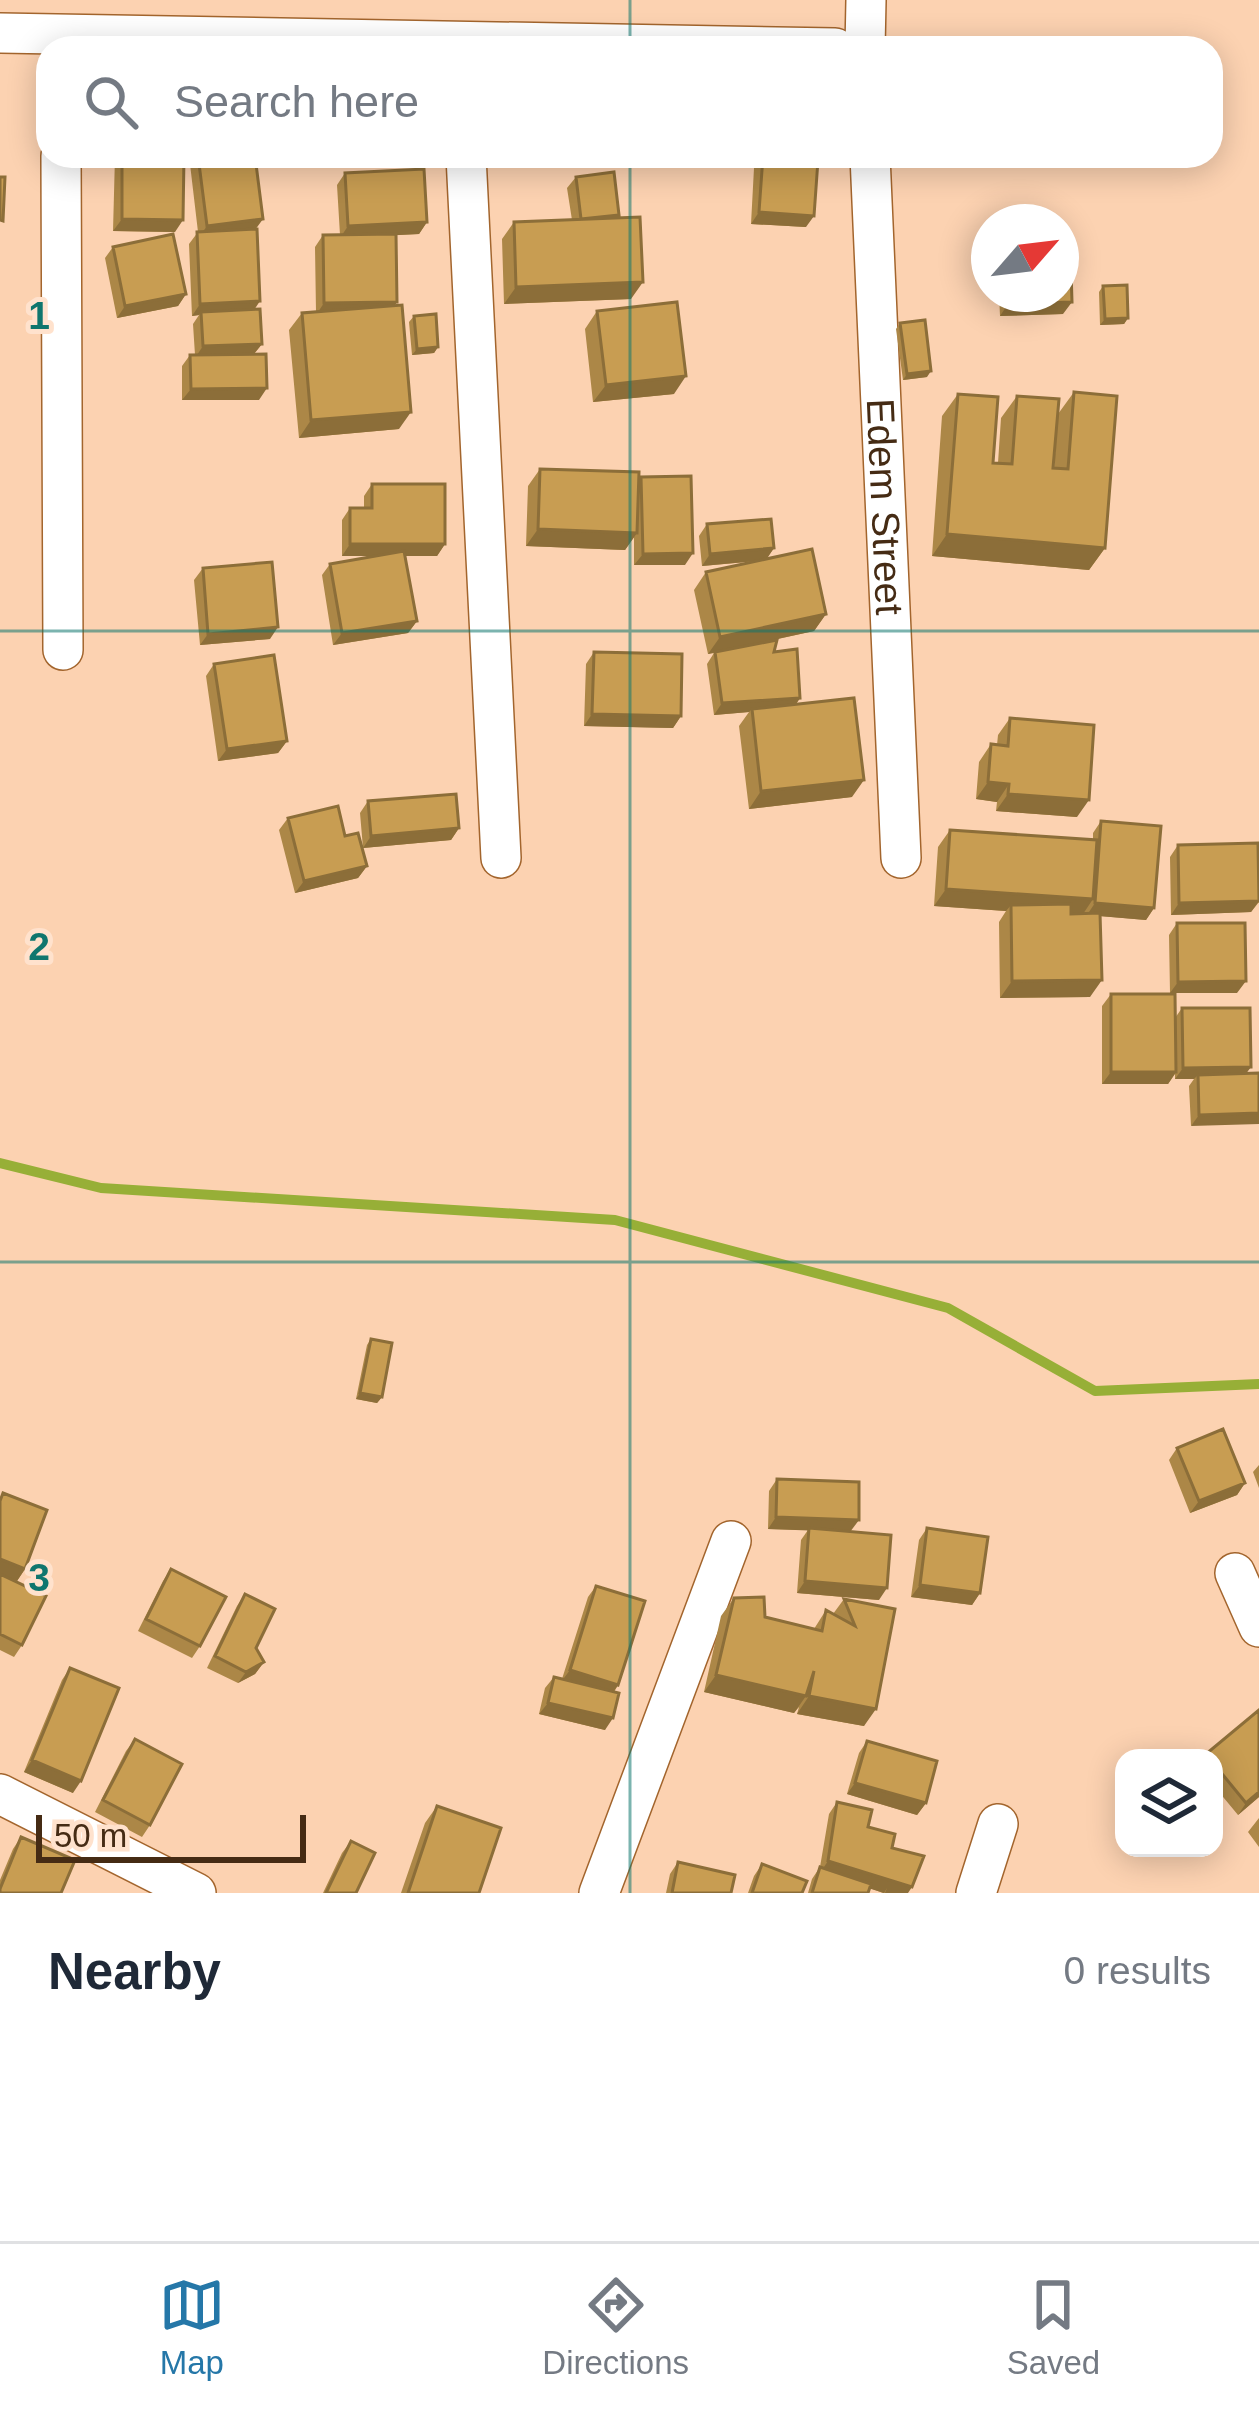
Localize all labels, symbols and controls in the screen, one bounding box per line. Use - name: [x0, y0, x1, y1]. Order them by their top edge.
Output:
- search box: [36, 36, 1223, 168]
- icon: search: [78, 69, 144, 135]
- text: Search here: [174, 76, 419, 127]
- north arrow: [971, 204, 1079, 312]
- text: 1: [28, 294, 50, 337]
- street label: Edem Street: [859, 397, 912, 616]
- text: 2: [28, 925, 50, 968]
- text: 3: [28, 1556, 50, 1599]
- map controls: [1115, 1749, 1223, 1857]
- button: layers: [1115, 1749, 1223, 1857]
- scale bar: [36, 1809, 306, 1862]
- text: 50 m: [54, 1817, 127, 1854]
- text: Nearby: [48, 1943, 221, 2000]
- text: 0 results: [1064, 1949, 1211, 1992]
- tab: Map: [159, 2272, 225, 2382]
- tab: Directions: [542, 2272, 689, 2382]
- tab: Saved: [1007, 2272, 1100, 2382]

